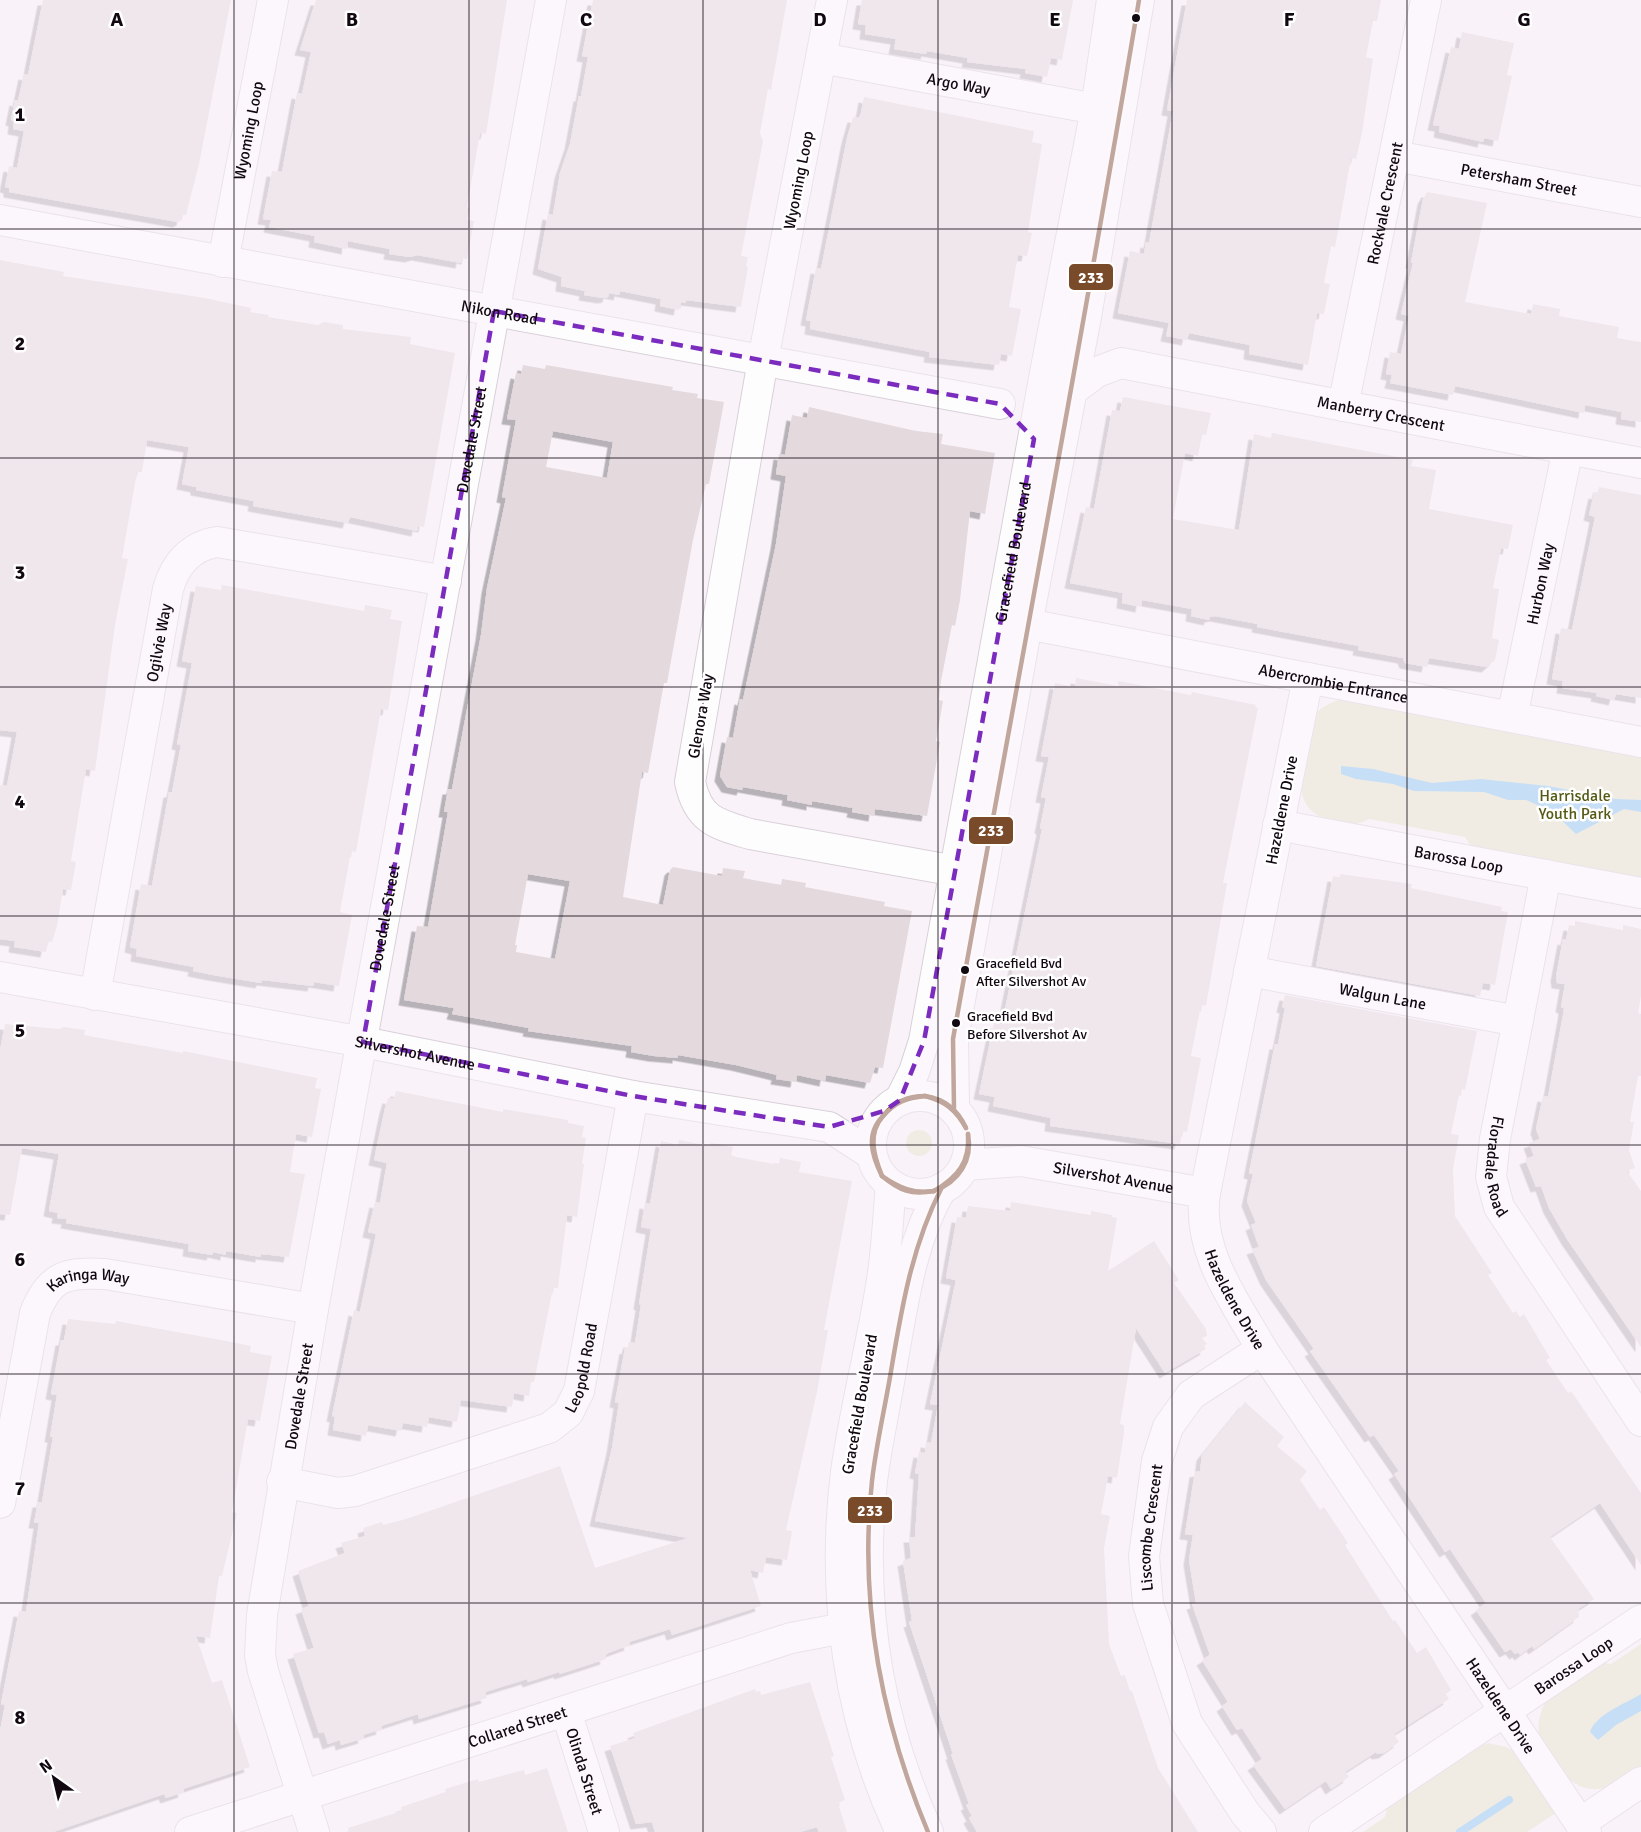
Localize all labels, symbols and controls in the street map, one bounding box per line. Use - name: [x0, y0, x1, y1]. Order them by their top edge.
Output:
- text: A: [111, 7, 124, 32]
- text: B: [346, 7, 358, 32]
- text: C: [580, 7, 592, 32]
- text: D: [813, 7, 827, 32]
- text: E: [1049, 7, 1061, 32]
- text: F: [1284, 7, 1295, 32]
- text: G: [1517, 7, 1531, 32]
- unlabelled marker: [1130, 12, 1142, 24]
- street label: Argo Way: [925, 69, 992, 100]
- street label: Wyoming Loop: [230, 80, 268, 182]
- text: 1: [15, 102, 26, 127]
- street label: Wyoming Loop: [780, 129, 818, 231]
- street label: Rockvale Crescent: [1363, 140, 1408, 267]
- street label: Petersham Street: [1459, 159, 1579, 201]
- line badge: 233: [1068, 263, 1114, 291]
- text: 233: [1078, 268, 1104, 288]
- street label: Nikon Road: [459, 296, 540, 330]
- text: 2: [15, 331, 25, 356]
- street label: Dovedale Street: [453, 385, 492, 495]
- street label: Manberry Crescent: [1315, 392, 1447, 436]
- street label: Gracefield Boulevard: [991, 480, 1036, 624]
- street label: Hurbon Way: [1523, 541, 1559, 627]
- text: 3: [15, 560, 25, 585]
- street label: Ogilvie Way: [142, 602, 176, 684]
- street label: Abercrombie Entrance: [1257, 660, 1410, 708]
- street label: Glenora Way: [684, 672, 718, 760]
- street label: Hazeldene Drive: [1262, 754, 1302, 867]
- park label: Harrisdale Youth Park: [1539, 786, 1611, 824]
- text: 4: [15, 789, 26, 814]
- line badge: 233: [968, 816, 1014, 845]
- text: 233: [978, 821, 1004, 841]
- street label: Barossa Loop: [1412, 842, 1505, 878]
- street label: Dovedale Street: [366, 863, 405, 973]
- place label: Gracefield Bvd After Silvershot Av: [976, 955, 1087, 990]
- marker: Gracefield Bvd After Silvershot Av: [959, 964, 971, 976]
- street label: Walgun Lane: [1337, 979, 1428, 1015]
- place label: Gracefield Bvd Before Silvershot Av: [967, 1008, 1087, 1043]
- marker: Gracefield Bvd Before Silvershot Av: [950, 1017, 962, 1029]
- text: 5: [15, 1018, 25, 1043]
- street label: Silvershot Avenue: [353, 1032, 477, 1075]
- street label: Floradale Road: [1480, 1114, 1512, 1221]
- street label: Silvershot Avenue: [1052, 1158, 1175, 1198]
- text: 6: [15, 1247, 26, 1272]
- street label: Hazeldene Drive: [1200, 1247, 1269, 1354]
- street label: Karinga Way: [42, 1264, 131, 1296]
- street label: Leopold Road: [561, 1321, 602, 1416]
- street label: Gracefield Boulevard: [838, 1332, 882, 1476]
- street label: Dovedale Street: [281, 1341, 318, 1451]
- street label: Liscombe Crescent: [1135, 1463, 1168, 1592]
- text: 7: [15, 1476, 26, 1501]
- line badge: 233: [847, 1496, 893, 1524]
- text: 233: [857, 1501, 883, 1521]
- street label: Barossa Loop: [1531, 1633, 1617, 1700]
- street label: Hazeldene Drive: [1461, 1654, 1539, 1758]
- street label: Collared Street: [466, 1702, 570, 1753]
- text: 8: [15, 1705, 26, 1730]
- street label: Olinda Street: [561, 1725, 607, 1818]
- north arrow: [24, 1748, 84, 1808]
- text: N: [36, 1755, 56, 1778]

